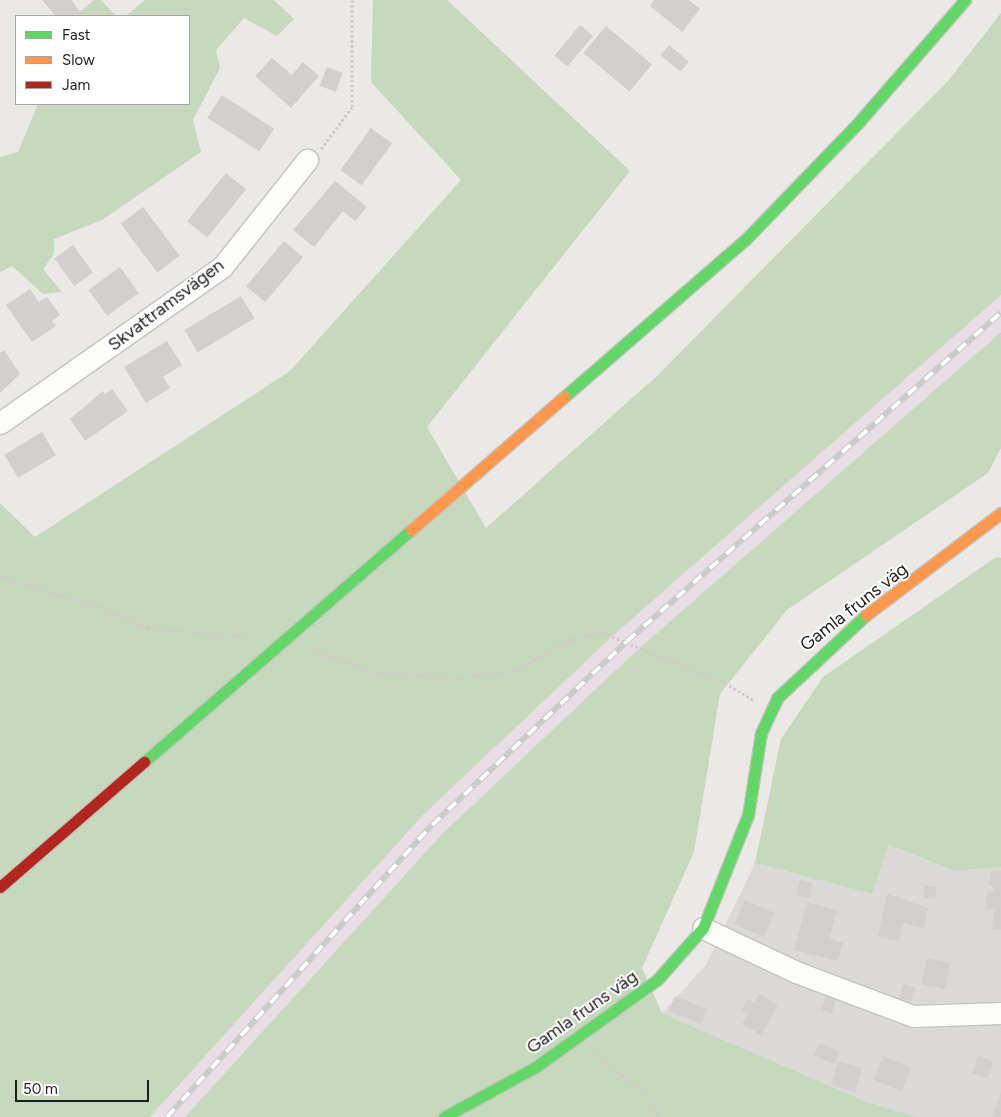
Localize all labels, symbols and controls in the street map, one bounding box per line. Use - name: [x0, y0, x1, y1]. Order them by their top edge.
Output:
- legend: [15, 15, 190, 105]
- text: Fast: [62, 26, 90, 44]
- text: Slow: [62, 51, 95, 69]
- text: Jam: [62, 76, 90, 94]
- street label: Skvattramsvägen: [104, 254, 228, 356]
- street label: Gamla fruns väg: [796, 558, 912, 656]
- street label: Gamla fruns väg: [522, 966, 642, 1058]
- scale bar: [18, 1070, 151, 1102]
- text: 50 m: [23, 1080, 58, 1098]

